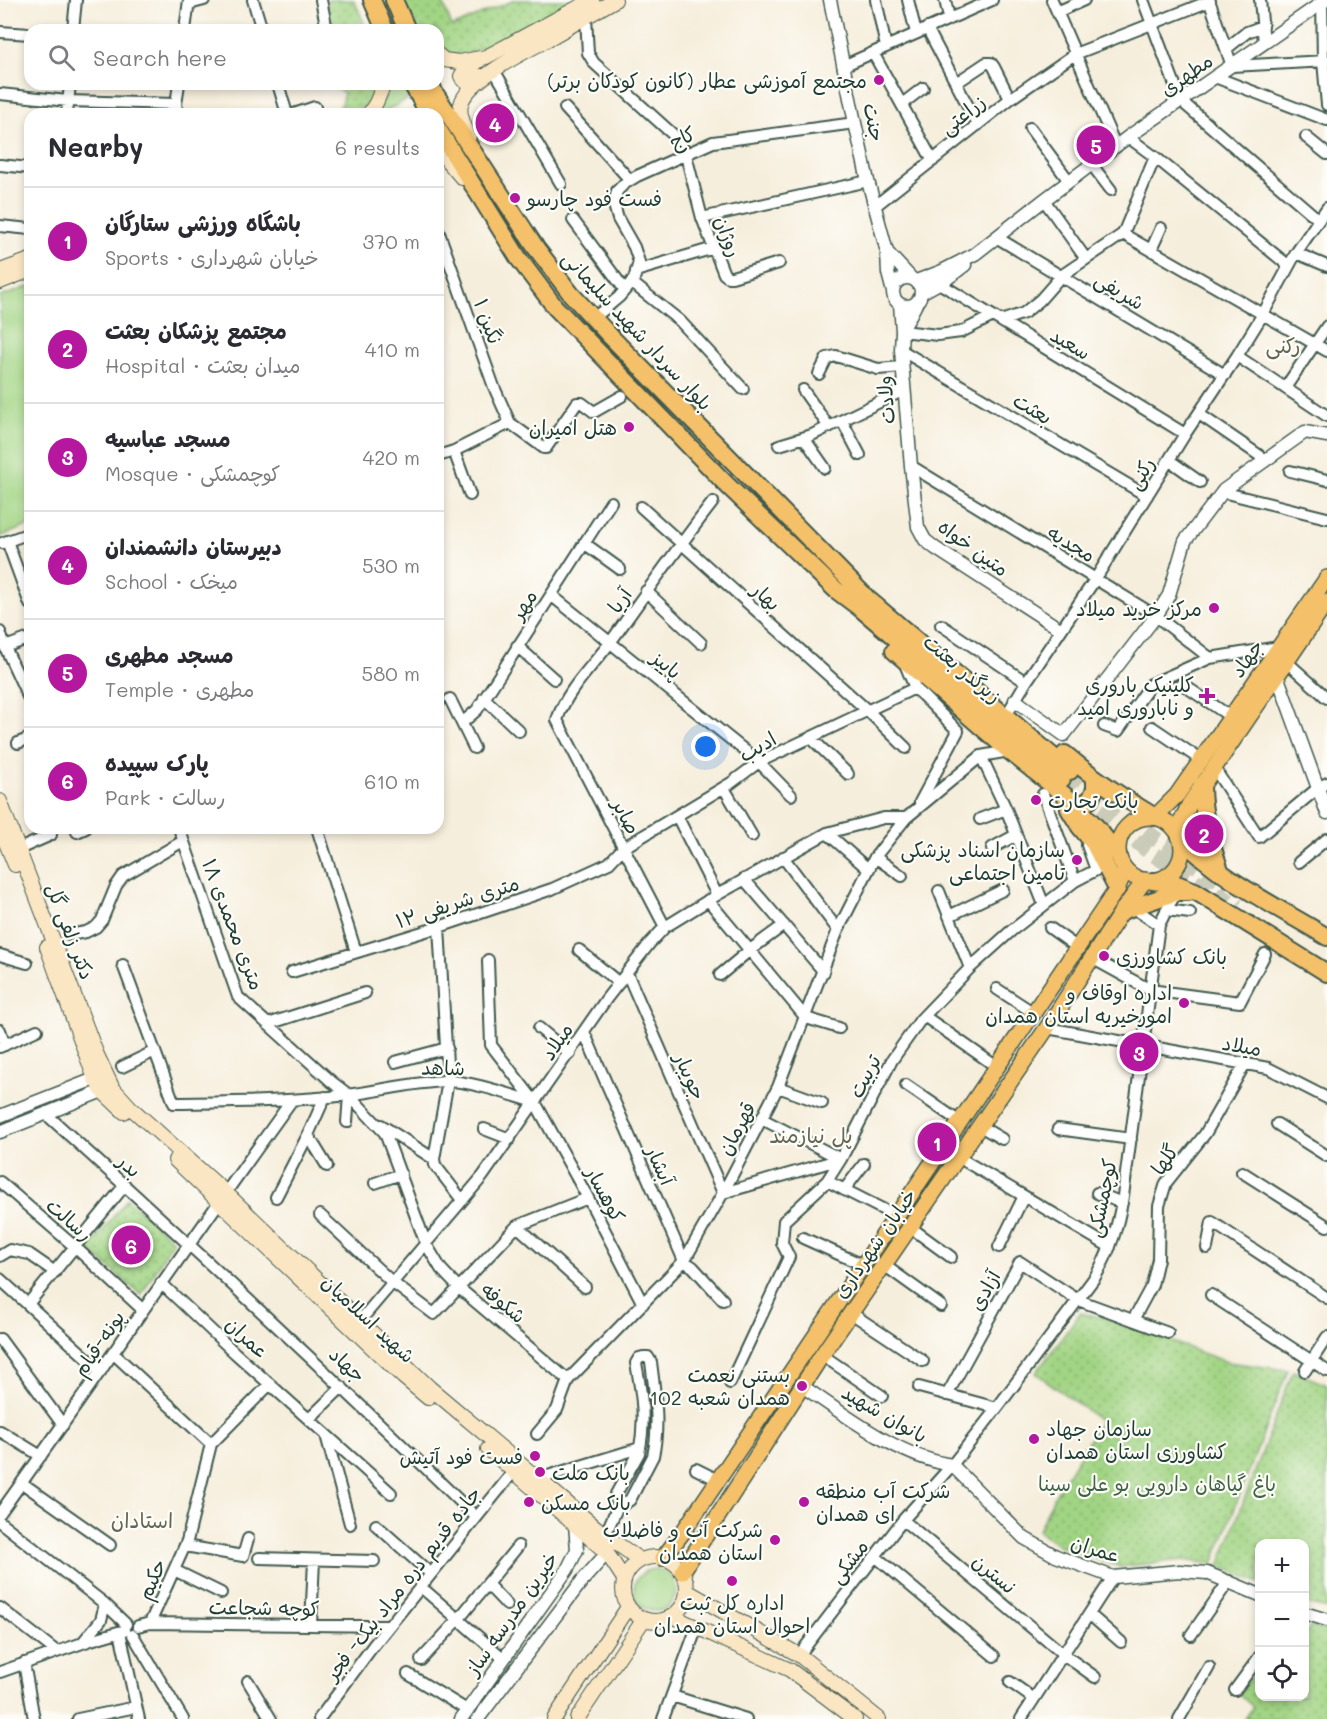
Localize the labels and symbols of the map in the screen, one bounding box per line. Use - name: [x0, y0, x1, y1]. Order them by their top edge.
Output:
- street label: مطهری: [1155, 47, 1217, 101]
- place label: مجتمع آموزشی عطار (کانون کودکان برتر): [547, 67, 867, 96]
- marker: مجتمع آموزشی عطار (کانون کودکان برتر): [872, 73, 886, 87]
- street label: زراعتی: [934, 88, 991, 141]
- pin: 4: [476, 100, 514, 146]
- street label: جنت: [858, 100, 892, 144]
- street label: کاج: [665, 120, 700, 156]
- pin: 5: [1076, 122, 1116, 168]
- place label: فست فود چارسو: [525, 185, 662, 212]
- marker: فست فود چارسو: [508, 191, 522, 205]
- street label: روژان: [709, 212, 749, 260]
- street label: بلوار سردار شهید سلیمانی: [556, 245, 719, 416]
- street label: شریفی: [1090, 265, 1150, 316]
- street label: نگین ۱: [469, 295, 509, 347]
- street label: سعید: [1046, 321, 1096, 365]
- district label: رکنی: [1265, 331, 1301, 360]
- street label: ولادت: [870, 375, 900, 425]
- street label: بعثت: [1009, 386, 1057, 430]
- place label: هتل امیران: [529, 414, 617, 440]
- marker: هتل امیران: [622, 420, 636, 434]
- street label: رکنی: [1120, 452, 1161, 495]
- street label: متین خواه: [933, 513, 1015, 581]
- street label: مجدیه: [1043, 519, 1101, 567]
- street label: بهار: [746, 575, 787, 616]
- street label: آریا: [601, 581, 637, 618]
- street label: مهر: [503, 584, 542, 626]
- place label: مرکز خرید میلاد: [1076, 595, 1202, 621]
- marker: مرکز خرید میلاد: [1207, 601, 1221, 615]
- street label: زیرگذر بعثت: [918, 628, 1008, 708]
- street label: جهاد: [1224, 634, 1268, 682]
- street label: پاییز: [644, 643, 687, 685]
- place label: کلینیک باروری و ناباروری امید: [1077, 671, 1194, 720]
- marker: کلینیک باروری و ناباروری امید: [1198, 687, 1216, 705]
- street label: ادیب: [733, 725, 781, 767]
- your location: [691, 732, 720, 761]
- place label: بانک تجارت: [1048, 787, 1139, 813]
- street label: صابر: [606, 792, 647, 838]
- marker: بانک تجارت: [1029, 793, 1043, 807]
- pin: 2: [1184, 812, 1224, 856]
- place label: سازمان اسناد پزشکی تامین اجتماعی: [900, 836, 1065, 886]
- marker: سازمان اسناد پزشکی تامین اجتماعی: [1070, 853, 1084, 867]
- street label: ۱۸ متری محمدی: [197, 855, 271, 993]
- street label: ۱۲ متری شریفی: [392, 869, 522, 934]
- street label: دکتر زلفی گل: [40, 879, 101, 983]
- place label: بانک کشاورزی: [1116, 943, 1227, 969]
- marker: بانک کشاورزی: [1097, 949, 1111, 963]
- place label: اداره اوقاف و امورخیریه استان همدان: [985, 979, 1172, 1028]
- marker: اداره اوقاف و امورخیریه استان همدان: [1177, 996, 1191, 1010]
- street label: میلاد: [534, 1017, 578, 1065]
- street label: میلاد: [1220, 1029, 1264, 1061]
- pin: 3: [1120, 1030, 1158, 1074]
- street label: جویبار: [668, 1047, 713, 1104]
- street label: تربیت: [842, 1050, 886, 1102]
- street label: شاهد: [421, 1054, 465, 1080]
- street label: قهرمان: [711, 1097, 761, 1159]
- pin: 1: [918, 1120, 956, 1164]
- district label: پل نیازمند: [769, 1121, 853, 1149]
- street label: گلها: [1144, 1138, 1184, 1180]
- street label: آبشار: [640, 1139, 682, 1190]
- street label: بدر: [111, 1146, 147, 1183]
- street label: کوچمشکی: [1080, 1156, 1123, 1240]
- street label: کوهسار: [579, 1160, 631, 1227]
- street label: خیابان شهرداری: [827, 1183, 921, 1303]
- street label: رسالت: [41, 1192, 99, 1246]
- pin: 6: [112, 1222, 150, 1268]
- street label: آزادی: [962, 1264, 1006, 1315]
- street label: شهید اسلامیان: [317, 1268, 421, 1368]
- street label: شکوفه: [476, 1276, 532, 1328]
- street label: پونه-قیام: [66, 1305, 132, 1383]
- street label: عمران: [221, 1310, 275, 1364]
- street label: جهاد: [324, 1341, 372, 1387]
- place label: بستنی نعمت همدان شعبه 102: [649, 1361, 790, 1410]
- street label: بانوان شهید: [838, 1378, 932, 1448]
- marker: بستنی نعمت همدان شعبه 102: [795, 1379, 809, 1393]
- place label: سازمان جهاد کشاورزی استان همدان: [1046, 1415, 1226, 1464]
- marker: سازمان جهاد کشاورزی استان همدان: [1027, 1432, 1041, 1446]
- place label: فست فود آتیش: [400, 1443, 523, 1469]
- marker: فست فود آتیش: [528, 1449, 542, 1463]
- place label: بانک ملت: [552, 1459, 630, 1485]
- marker: بانک ملت: [533, 1465, 547, 1479]
- park label: باغ گیاهان دارویی بو علی سینا: [1038, 1470, 1276, 1498]
- place label: شرکت آب منطقه ای همدان: [816, 1477, 951, 1526]
- street label: جاده قدیم دره مراد بیک- فجر: [317, 1481, 489, 1689]
- place label: بانک مسکن: [541, 1489, 631, 1515]
- marker: بانک مسکن: [522, 1495, 536, 1509]
- marker: شرکت آب منطقه ای همدان: [797, 1495, 811, 1509]
- district label: استادان: [111, 1506, 173, 1533]
- place label: شرکت آب و فاضلاب استان همدان: [603, 1516, 763, 1565]
- street label: عمران: [1068, 1528, 1124, 1568]
- marker: شرکت آب و فاضلاب استان همدان: [768, 1533, 782, 1547]
- street label: مشکی: [823, 1534, 874, 1589]
- street label: خیرین مدرسه ساز: [458, 1546, 563, 1682]
- street label: نسترن: [968, 1547, 1022, 1599]
- street label: حکیم: [131, 1554, 174, 1605]
- marker: اداره کل ثبت احوال استان همدان: [725, 1574, 739, 1588]
- place label: اداره کل ثبت احوال استان همدان: [654, 1589, 810, 1638]
- street label: کوچه شجاعت: [208, 1593, 320, 1622]

